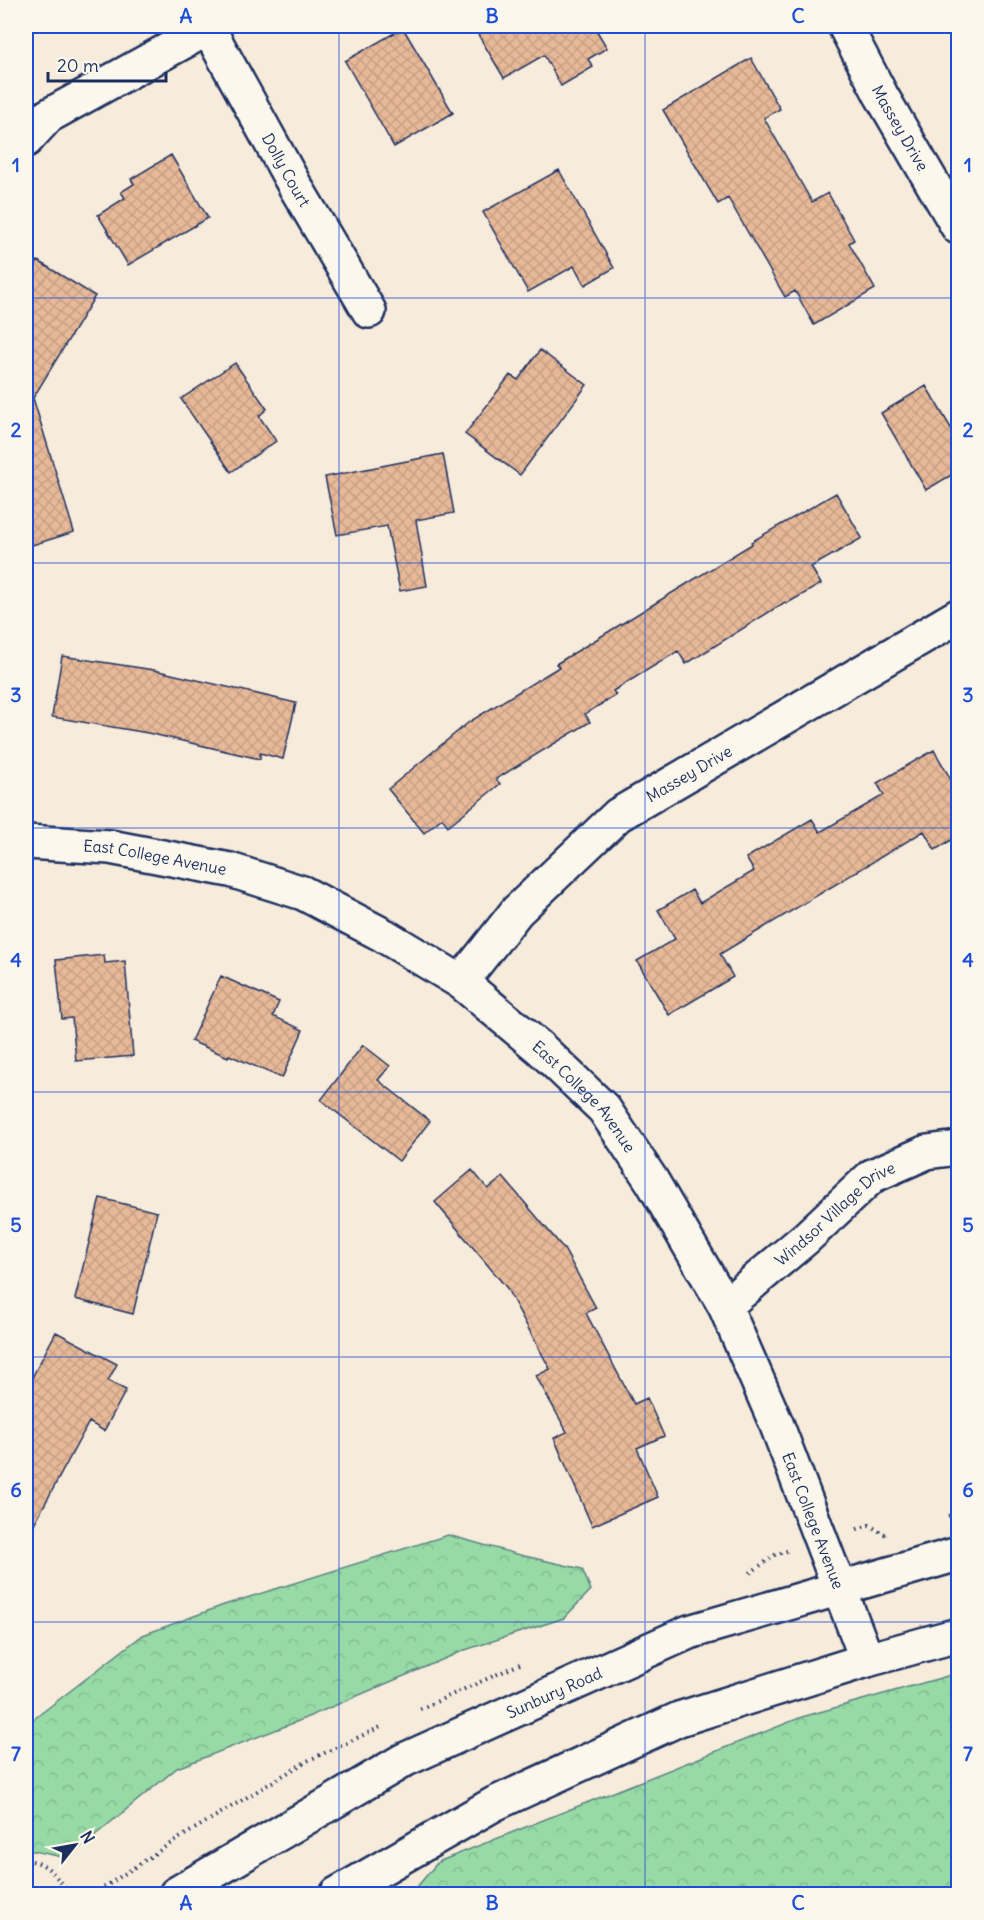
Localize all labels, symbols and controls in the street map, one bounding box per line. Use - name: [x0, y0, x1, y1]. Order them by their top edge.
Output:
- text: A: [180, 3, 193, 28]
- text: B: [485, 3, 499, 28]
- text: C: [791, 3, 805, 28]
- scale bar: [48, 45, 166, 83]
- text: 20 m: [57, 54, 99, 77]
- street label: Massey Drive: [868, 82, 933, 174]
- street label: Dolly Court: [258, 130, 315, 211]
- text: 1: [12, 152, 20, 177]
- text: 1: [964, 152, 972, 177]
- text: 2: [11, 417, 22, 442]
- text: 2: [963, 417, 974, 442]
- text: 3: [10, 682, 22, 707]
- text: 3: [962, 682, 974, 707]
- street label: Massey Drive: [642, 741, 735, 806]
- street label: East College Avenue: [83, 835, 228, 879]
- text: 4: [10, 947, 22, 972]
- text: 4: [962, 947, 974, 972]
- street label: East College Avenue: [528, 1036, 640, 1156]
- street label: Windsor Village Drive: [770, 1157, 898, 1270]
- text: 5: [10, 1212, 22, 1237]
- text: 5: [962, 1212, 974, 1237]
- street label: East College Avenue: [778, 1449, 849, 1592]
- text: 6: [10, 1477, 22, 1502]
- text: 6: [962, 1477, 974, 1502]
- street label: Sunbury Road: [503, 1662, 605, 1723]
- text: 7: [11, 1741, 21, 1766]
- text: 7: [963, 1741, 973, 1766]
- north arrow: [45, 1815, 105, 1875]
- text: N: [76, 1827, 99, 1847]
- text: A: [180, 1890, 193, 1915]
- text: B: [485, 1890, 499, 1915]
- text: C: [791, 1890, 805, 1915]

